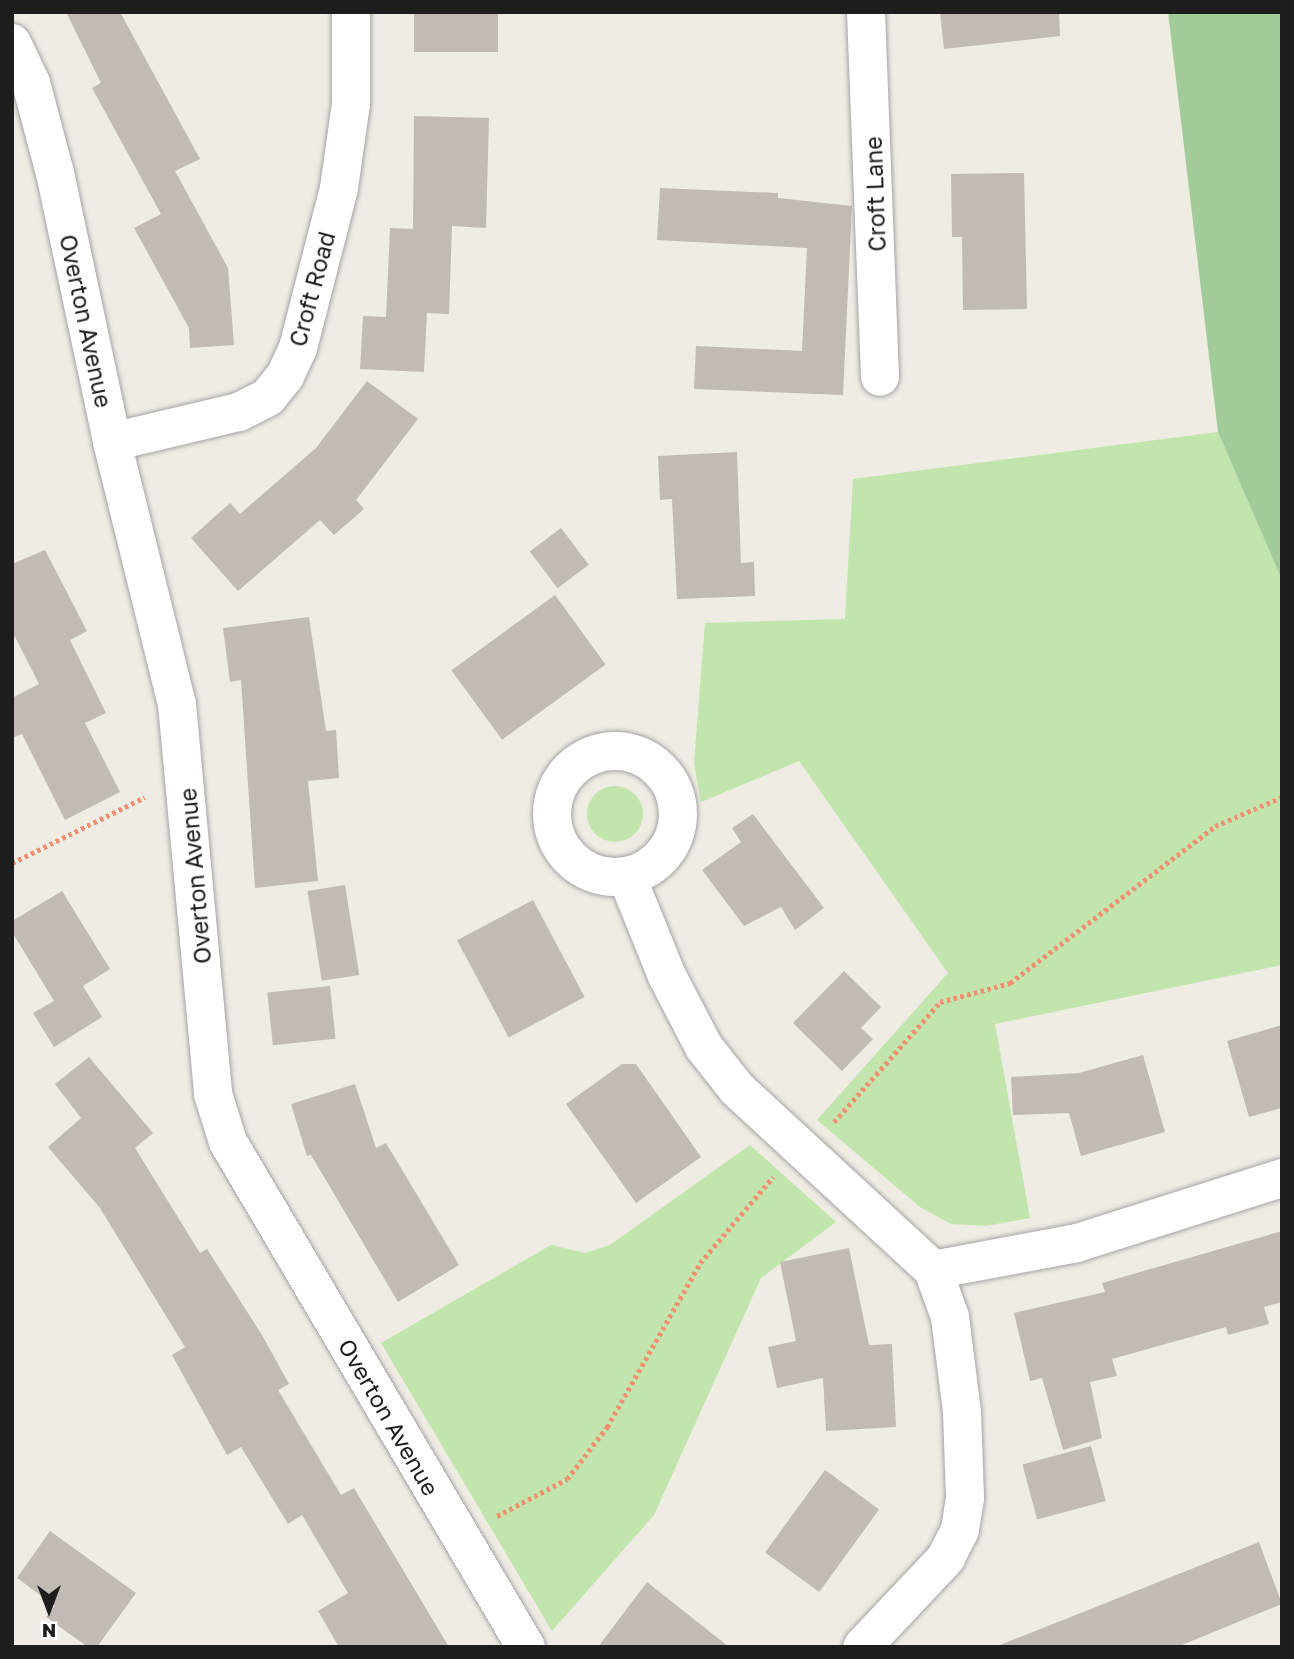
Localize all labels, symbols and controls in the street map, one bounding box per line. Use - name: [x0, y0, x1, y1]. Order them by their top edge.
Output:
- street label: Croft Lane: [859, 136, 891, 252]
- street label: Croft Road: [283, 228, 341, 350]
- street label: Overton Avenue: [54, 232, 118, 410]
- street label: Overton Avenue: [174, 787, 216, 965]
- street label: Overton Avenue: [333, 1334, 445, 1500]
- north arrow: [14, 1575, 84, 1645]
- text: N: [42, 1620, 56, 1643]

